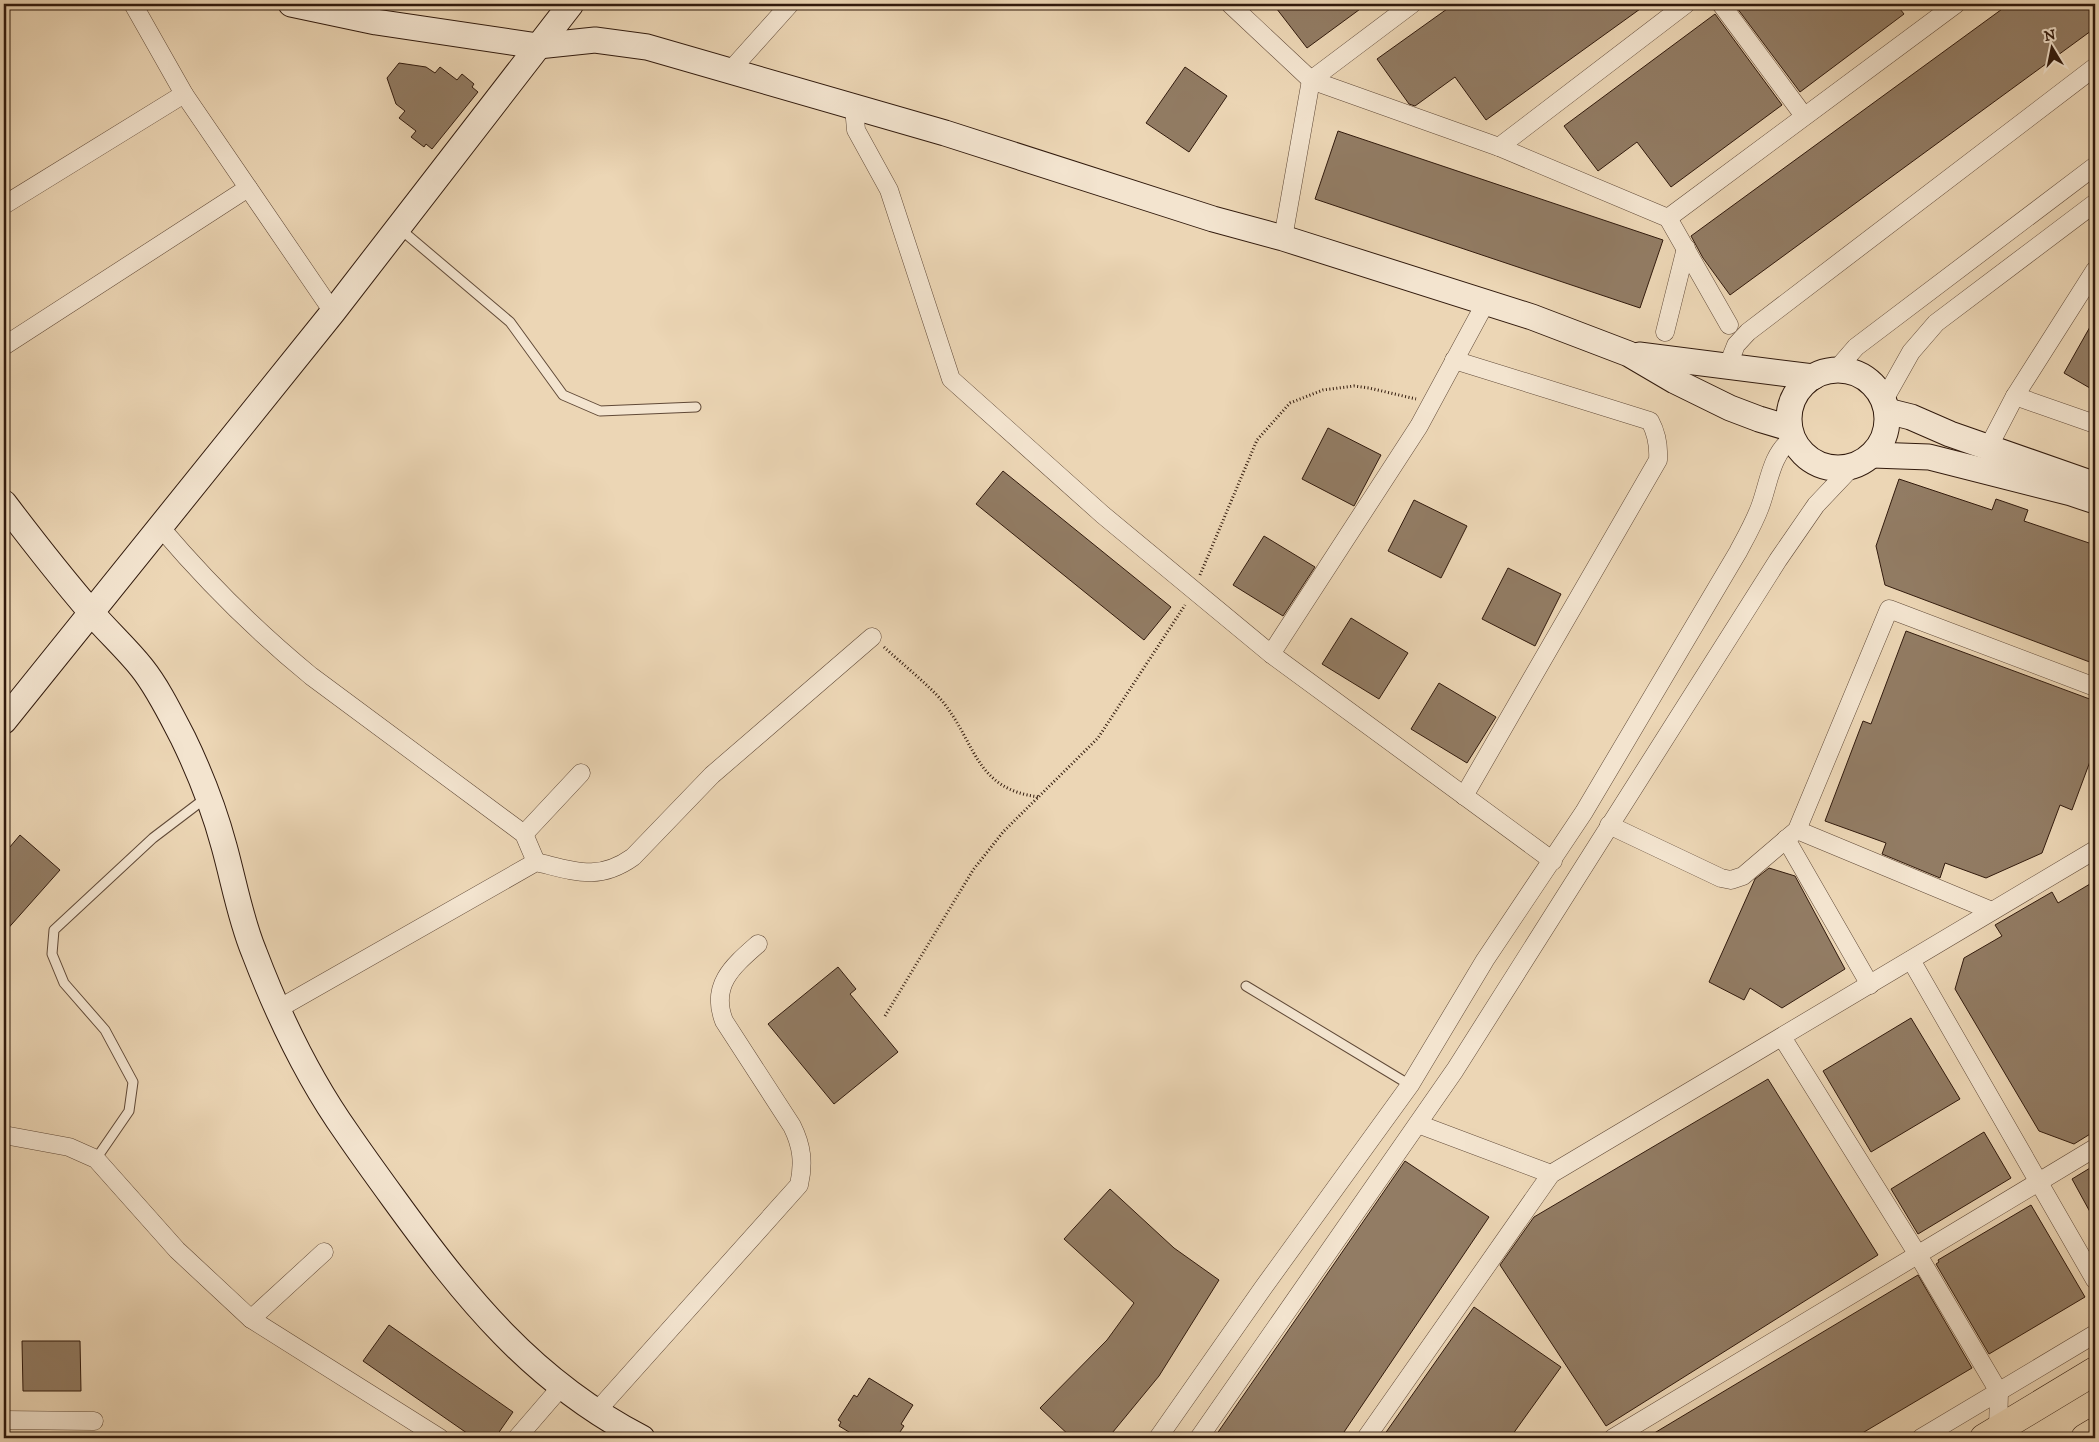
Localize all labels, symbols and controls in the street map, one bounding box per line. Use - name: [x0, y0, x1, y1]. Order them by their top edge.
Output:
- north arrow: [2026, 22, 2076, 72]
- text: N: [2043, 26, 2058, 46]

